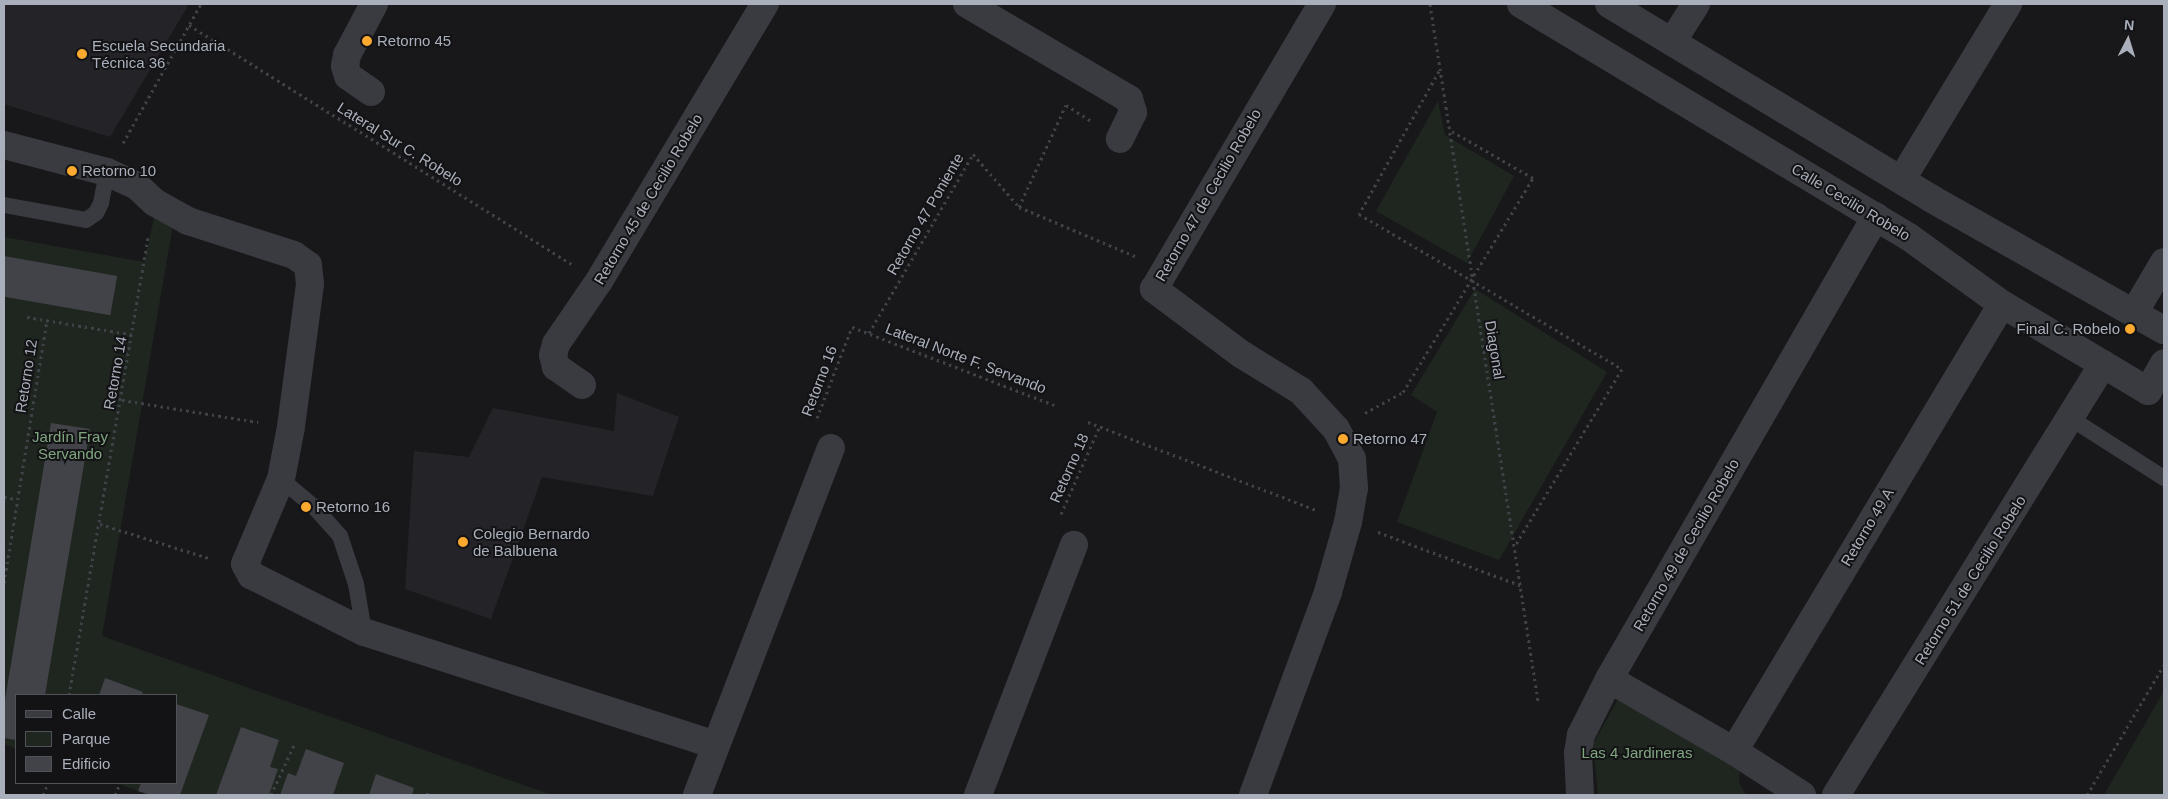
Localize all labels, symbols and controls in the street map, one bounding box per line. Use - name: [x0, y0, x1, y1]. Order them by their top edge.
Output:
- north arrow: [2103, 15, 2153, 65]
- text: N: [2124, 17, 2135, 33]
- place label: Retorno 45: [377, 32, 451, 50]
- marker: Retorno 45: [361, 35, 373, 47]
- place label: Escuela Secundaria Técnica 36: [92, 36, 225, 71]
- marker: Escuela Secundaria Técnica 36: [76, 48, 88, 60]
- street label: Lateral Sur C. Robelo: [334, 98, 466, 190]
- street label: Retorno 47 de Cecilio Robelo: [1151, 106, 1265, 284]
- street label: Retorno 45 de Cecilio Robelo: [590, 110, 706, 288]
- street label: Retorno 47 Poniente: [883, 150, 967, 278]
- street label: Calle Cecilio Robelo: [1788, 160, 1914, 244]
- place label: Retorno 10: [82, 162, 156, 180]
- marker: Retorno 10: [66, 165, 78, 177]
- street label: Lateral Norte F. Servando: [883, 319, 1049, 397]
- street label: Diagonal: [1481, 319, 1509, 381]
- place label: Final C. Robelo: [2017, 320, 2120, 338]
- marker: Final C. Robelo: [2124, 323, 2136, 335]
- street label: Retorno 14: [100, 335, 130, 411]
- street label: Retorno 12: [11, 338, 41, 414]
- street label: Retorno 16: [797, 343, 841, 419]
- park label: Jardín Fray Servando: [32, 427, 108, 462]
- street label: Retorno 18: [1046, 430, 1092, 506]
- place label: Retorno 47: [1353, 430, 1427, 448]
- marker: Retorno 47: [1337, 433, 1349, 445]
- street label: Retorno 49 de Cecilio Robelo: [1629, 456, 1743, 634]
- street label: Retorno 49 A: [1837, 484, 1897, 570]
- street label: Retorno 51 de Cecilio Robelo: [1910, 492, 2030, 668]
- place label: Retorno 16: [316, 498, 390, 516]
- marker: Retorno 16: [300, 501, 312, 513]
- place label: Colegio Bernardo de Balbuena: [473, 524, 590, 559]
- marker: Colegio Bernardo de Balbuena: [457, 536, 469, 548]
- legend: [15, 694, 178, 784]
- text: Calle: [62, 705, 96, 722]
- text: Parque: [62, 730, 110, 747]
- park label: Las 4 Jardineras: [1582, 744, 1692, 762]
- text: Edificio: [62, 755, 110, 772]

